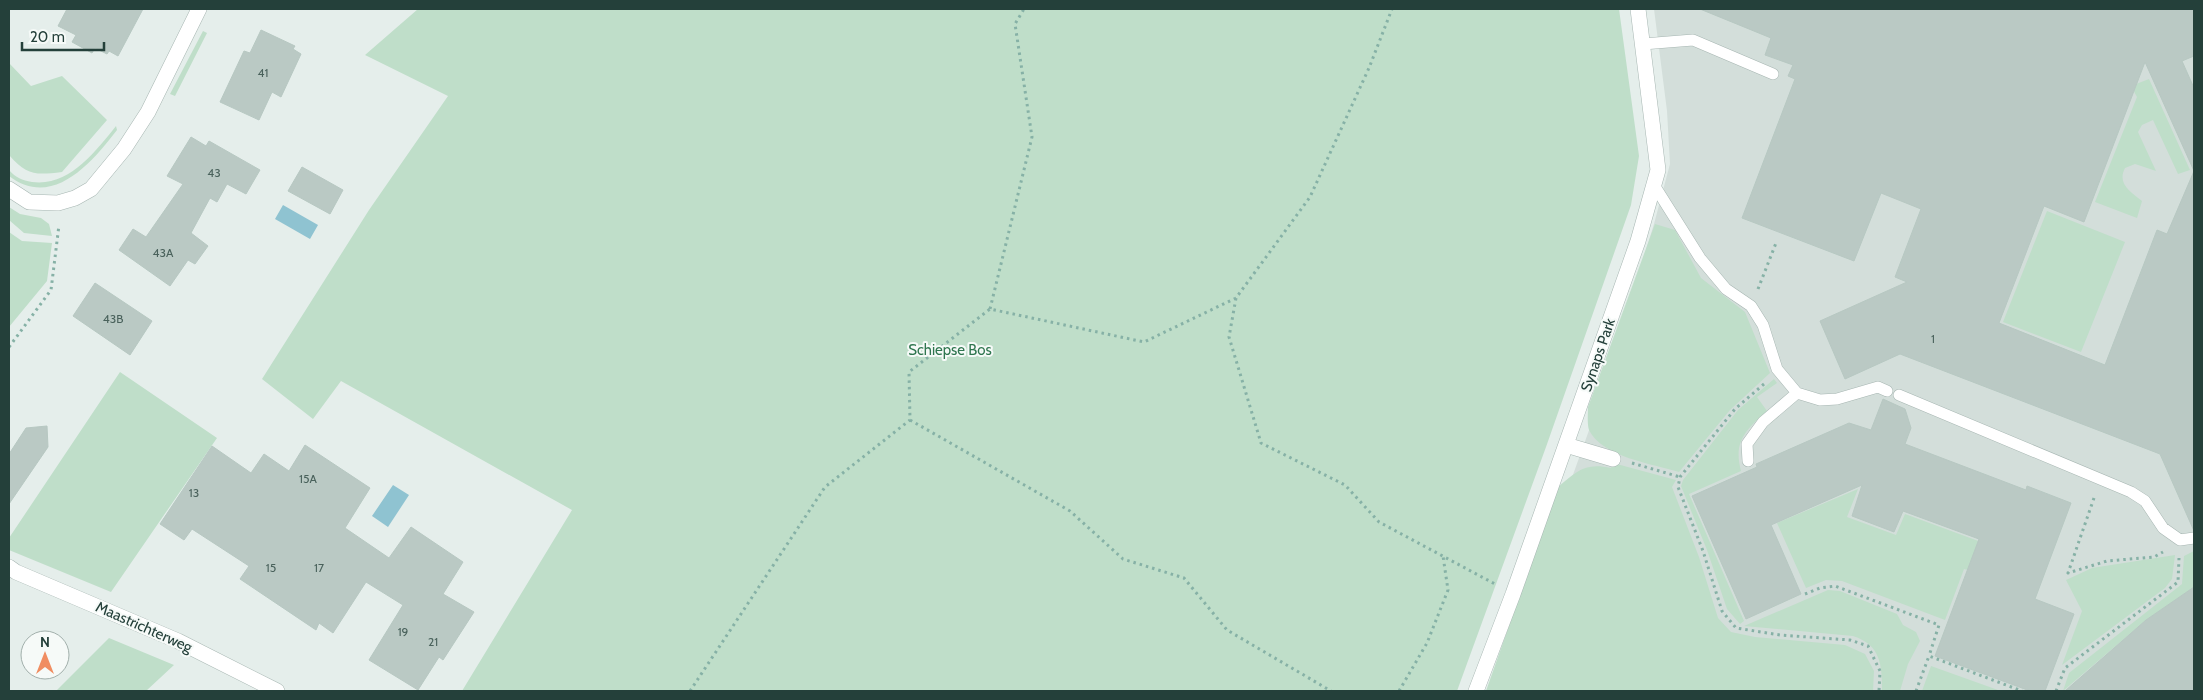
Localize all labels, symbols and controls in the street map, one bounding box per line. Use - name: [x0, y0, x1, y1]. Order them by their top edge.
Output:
- scale bar: [22, 20, 105, 52]
- text: 20 m: [30, 28, 65, 46]
- house number: 41: [258, 65, 268, 80]
- house number: 43: [207, 165, 221, 180]
- house number: 43A: [153, 245, 174, 260]
- house number: 43B: [103, 311, 123, 326]
- street label: Synaps Park: [1577, 316, 1619, 394]
- house number: 1: [1931, 331, 1935, 346]
- park label: Schiepse Bos: [908, 341, 992, 359]
- house number: 15A: [299, 471, 318, 486]
- house number: 13: [189, 485, 199, 500]
- house number: 15: [266, 560, 276, 575]
- house number: 17: [314, 560, 324, 575]
- street label: Maastrichterweg: [93, 598, 196, 657]
- house number: 19: [398, 624, 409, 639]
- north arrow: [20, 630, 70, 680]
- text: N: [40, 633, 50, 651]
- house number: 21: [428, 634, 438, 649]

